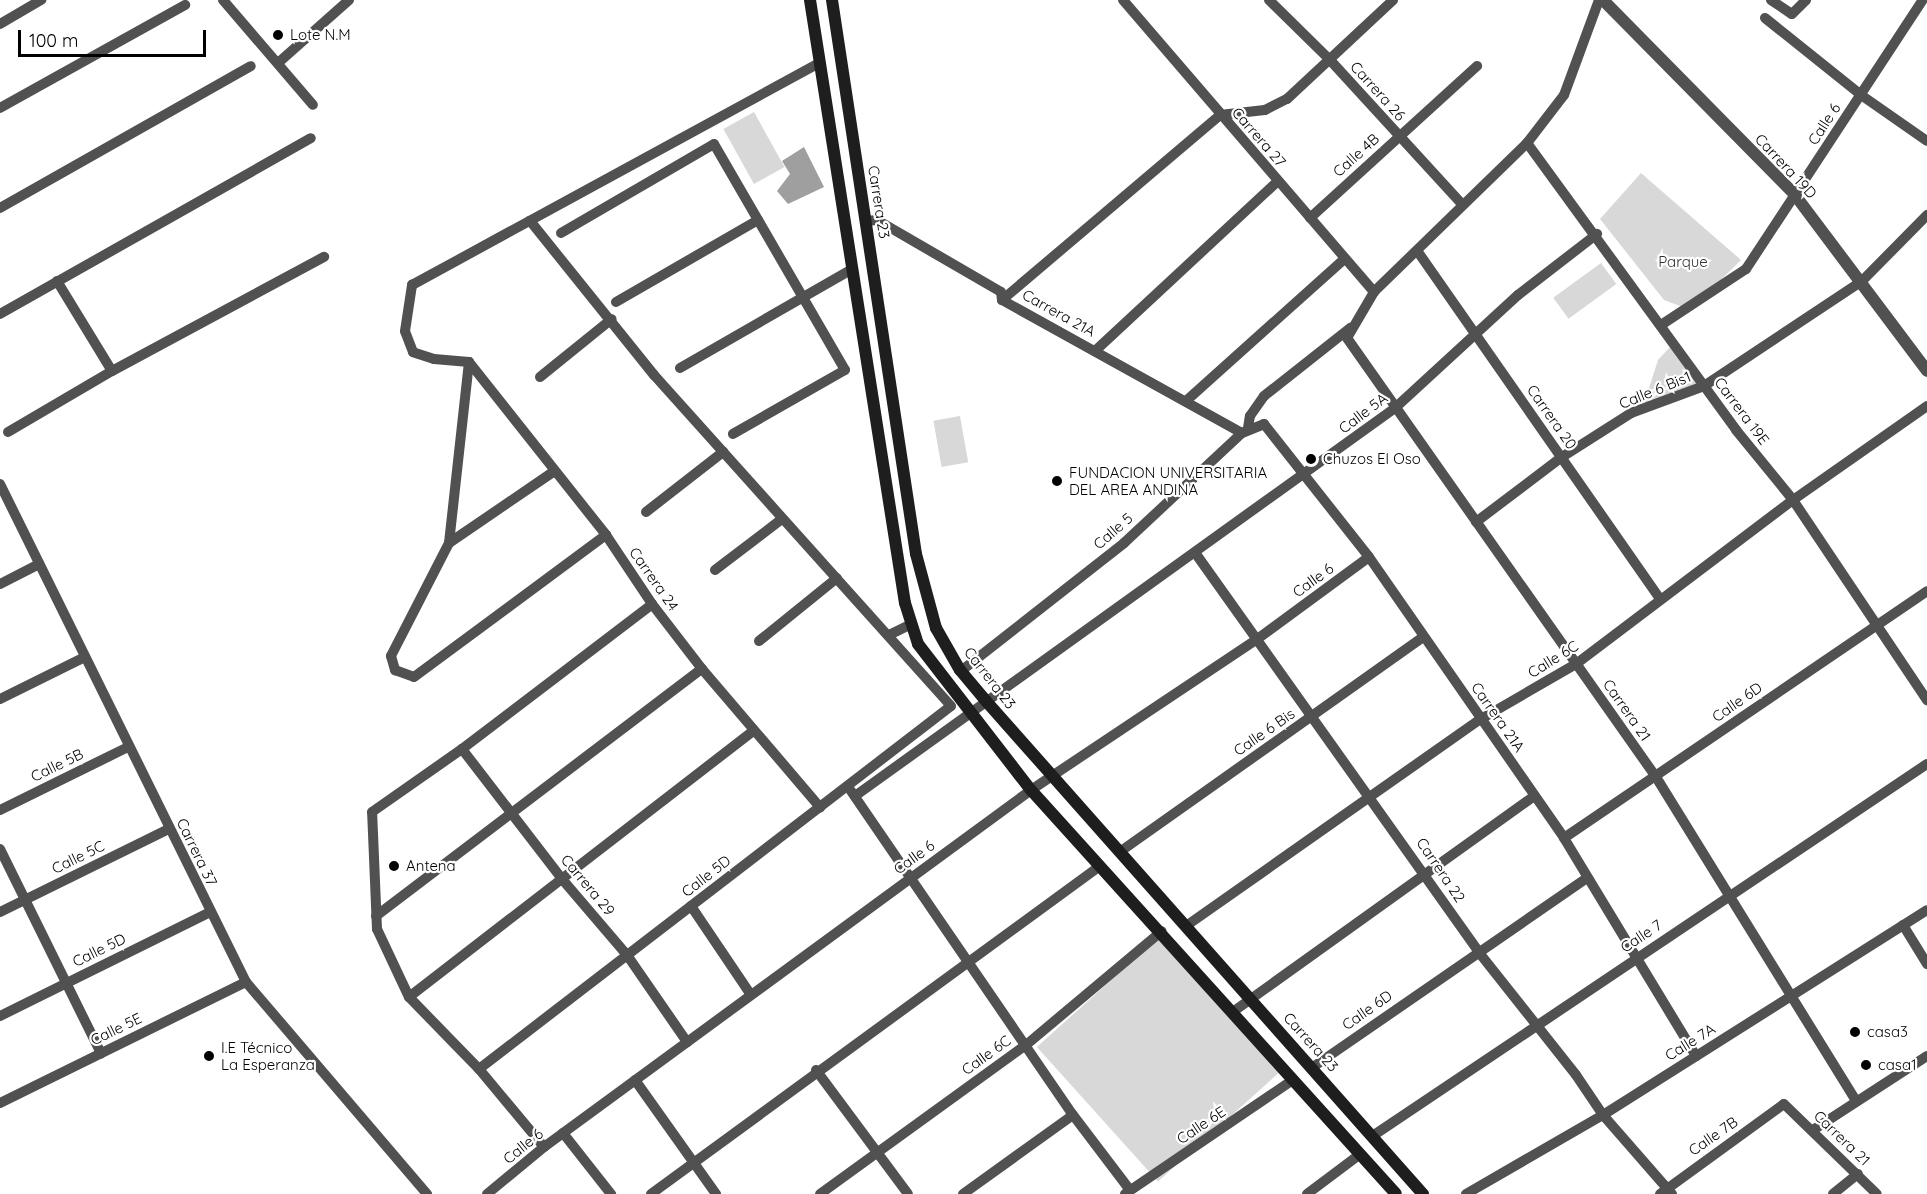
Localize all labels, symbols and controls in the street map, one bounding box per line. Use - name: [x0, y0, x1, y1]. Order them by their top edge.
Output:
- scale bar: [21, 18, 208, 56]
- place label: Lote N.M: [290, 26, 351, 44]
- marker: Lote N.M: [271, 28, 285, 42]
- text: 100 m: [29, 29, 78, 52]
- street label: Carrera 26: [1347, 58, 1409, 124]
- street label: Calle 6: [1804, 100, 1844, 148]
- street label: Carrera 27: [1228, 104, 1290, 170]
- street label: Calle 4B: [1329, 130, 1383, 180]
- street label: Carrera 19D: [1751, 130, 1821, 202]
- street label: Carrera 23: [864, 164, 894, 240]
- park label: Parque: [1658, 253, 1708, 271]
- street label: Carrera 21A: [1019, 286, 1099, 340]
- street label: Calle 6 Bis1: [1616, 367, 1694, 413]
- street label: Carrera 19E: [1711, 374, 1773, 448]
- street label: Carrera 20: [1523, 381, 1581, 453]
- street label: Calle 5A: [1335, 389, 1391, 437]
- place label: Chuzos El Oso: [1323, 450, 1421, 468]
- marker: Chuzos El Oso: [1304, 452, 1318, 466]
- place label: FUNDACION UNIVERSITARIA DEL AREA ANDINA: [1069, 463, 1267, 498]
- marker: FUNDACION UNIVERSITARIA DEL AREA ANDINA: [1050, 474, 1064, 488]
- street label: Calle 5: [1090, 509, 1136, 553]
- street label: Carrera 24: [626, 544, 682, 614]
- street label: Calle 6: [1289, 559, 1337, 601]
- street label: Calle 6C: [1524, 637, 1582, 681]
- street label: Carrera 23: [960, 643, 1020, 713]
- street label: Carrera 21: [1599, 676, 1655, 744]
- street label: Calle 6D: [1708, 678, 1766, 726]
- street label: Carrera 21A: [1467, 679, 1529, 755]
- street label: Calle 6 Bis: [1230, 704, 1298, 760]
- street label: Calle 5B: [28, 745, 86, 785]
- street label: Carrera 37: [173, 815, 221, 889]
- street label: Carrera 22: [1413, 834, 1469, 906]
- street label: Calle 6: [890, 836, 938, 878]
- street label: Calle 5C: [49, 837, 107, 877]
- street label: Carrera 29: [557, 851, 619, 919]
- street label: Calle 5D: [678, 851, 734, 901]
- place label: Antena: [406, 857, 456, 875]
- marker: Antena: [387, 859, 401, 873]
- street label: Calle 7: [1617, 916, 1665, 956]
- street label: Calle 5D: [69, 929, 129, 971]
- street label: Calle 6D: [1338, 986, 1396, 1034]
- street label: Calle 5E: [87, 1009, 145, 1049]
- street label: Carrera 23: [1280, 1009, 1342, 1075]
- street label: Calle 7A: [1662, 1020, 1718, 1064]
- place label: casa3: [1867, 1023, 1908, 1041]
- marker: casa3: [1848, 1025, 1862, 1039]
- street label: Calle 6C: [958, 1031, 1014, 1079]
- place label: I.E Técnico La Esperanza: [221, 1038, 315, 1073]
- marker: I.E Técnico La Esperanza: [202, 1049, 216, 1063]
- place label: casa1: [1878, 1056, 1917, 1074]
- marker: casa1: [1859, 1058, 1873, 1072]
- street label: Calle 6E: [1173, 1102, 1229, 1148]
- street label: Carrera 21: [1810, 1107, 1874, 1169]
- street label: Calle 7B: [1685, 1113, 1741, 1159]
- street label: Calle 6: [499, 1124, 547, 1168]

